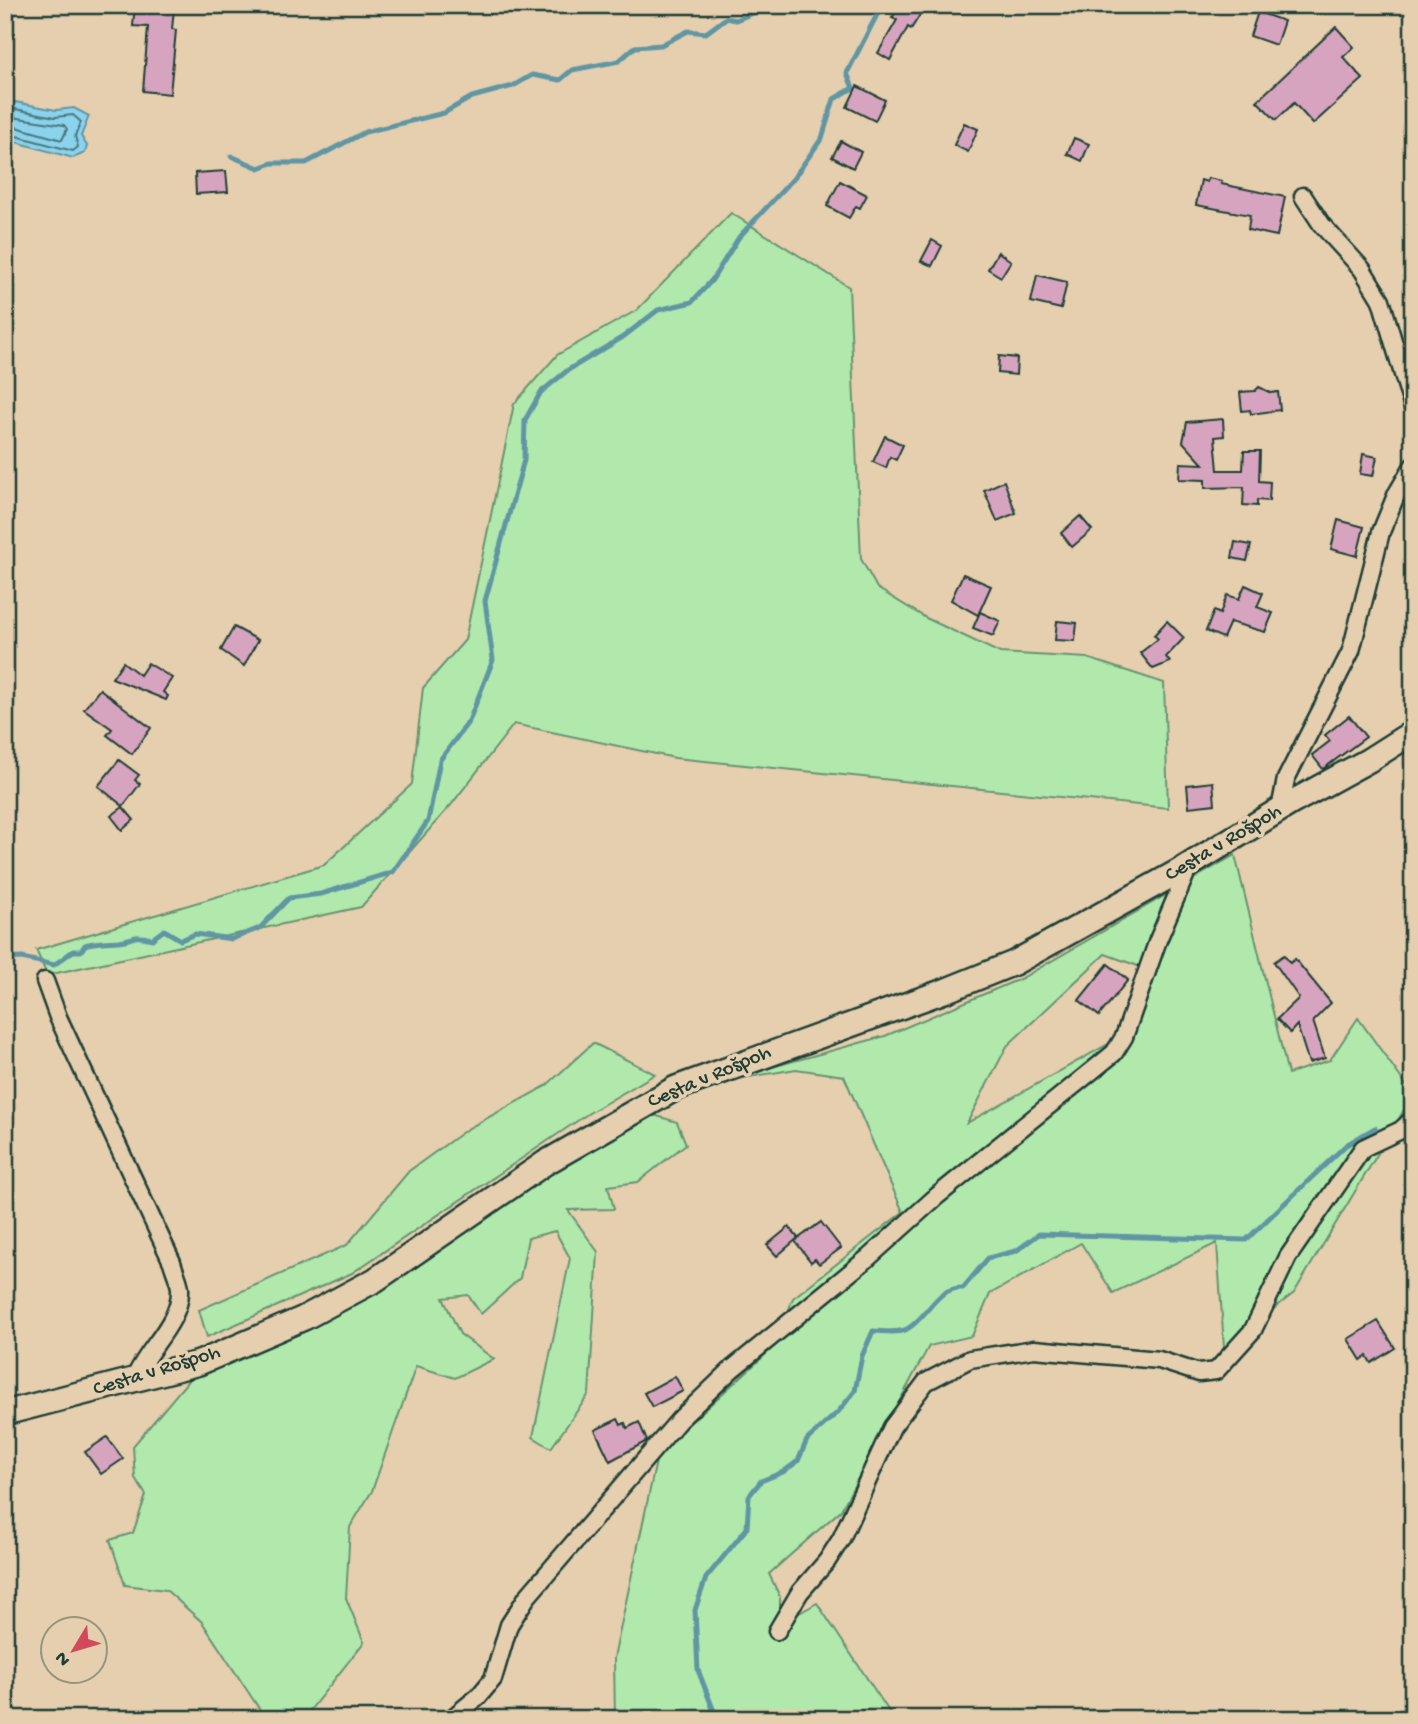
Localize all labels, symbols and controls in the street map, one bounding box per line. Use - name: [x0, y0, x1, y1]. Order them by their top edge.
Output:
- street label: Cesta v Rošpoh: [1161, 799, 1287, 889]
- street label: Cesta v Rošpoh: [645, 1041, 775, 1115]
- street label: Cesta v Rošpoh: [90, 1341, 224, 1403]
- north arrow: [38, 1616, 108, 1686]
- text: N: [50, 1646, 76, 1670]

